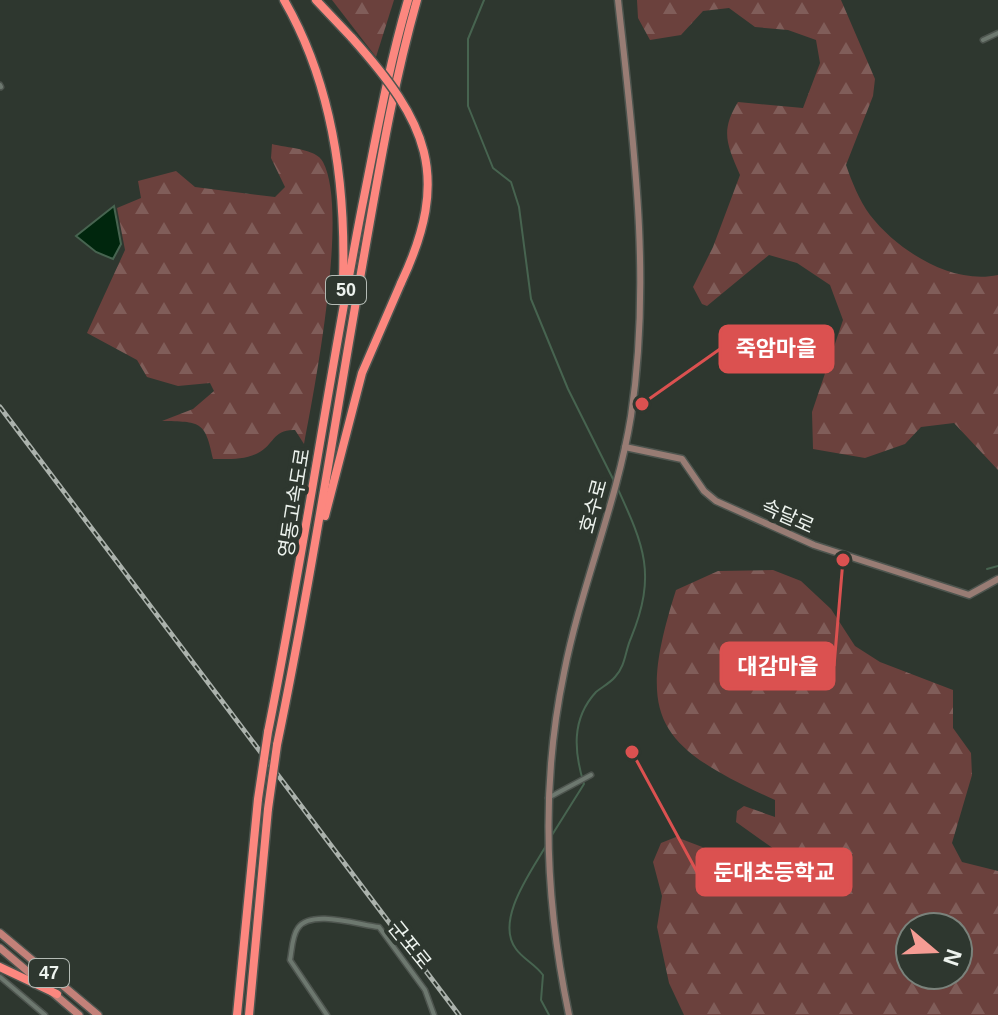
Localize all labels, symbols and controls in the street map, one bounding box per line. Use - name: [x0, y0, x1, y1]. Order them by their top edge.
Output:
- road number: 50: [326, 276, 366, 304]
- callout: 죽암마을: [720, 326, 833, 372]
- text: 죽암마을: [736, 336, 816, 361]
- street label: 영동고속도로: [274, 447, 314, 559]
- street label: 호수로: [575, 476, 611, 536]
- street label: 속달로: [758, 495, 818, 537]
- callout: 대감마을: [721, 643, 834, 689]
- text: 대감마을: [738, 654, 818, 679]
- callout: 둔대초등학교: [697, 849, 851, 895]
- text: 둔대초등학교: [713, 860, 835, 885]
- north arrow: [894, 911, 974, 991]
- street label: 군포로: [384, 917, 436, 973]
- text: N: [938, 946, 967, 969]
- road number: 47: [29, 959, 69, 987]

